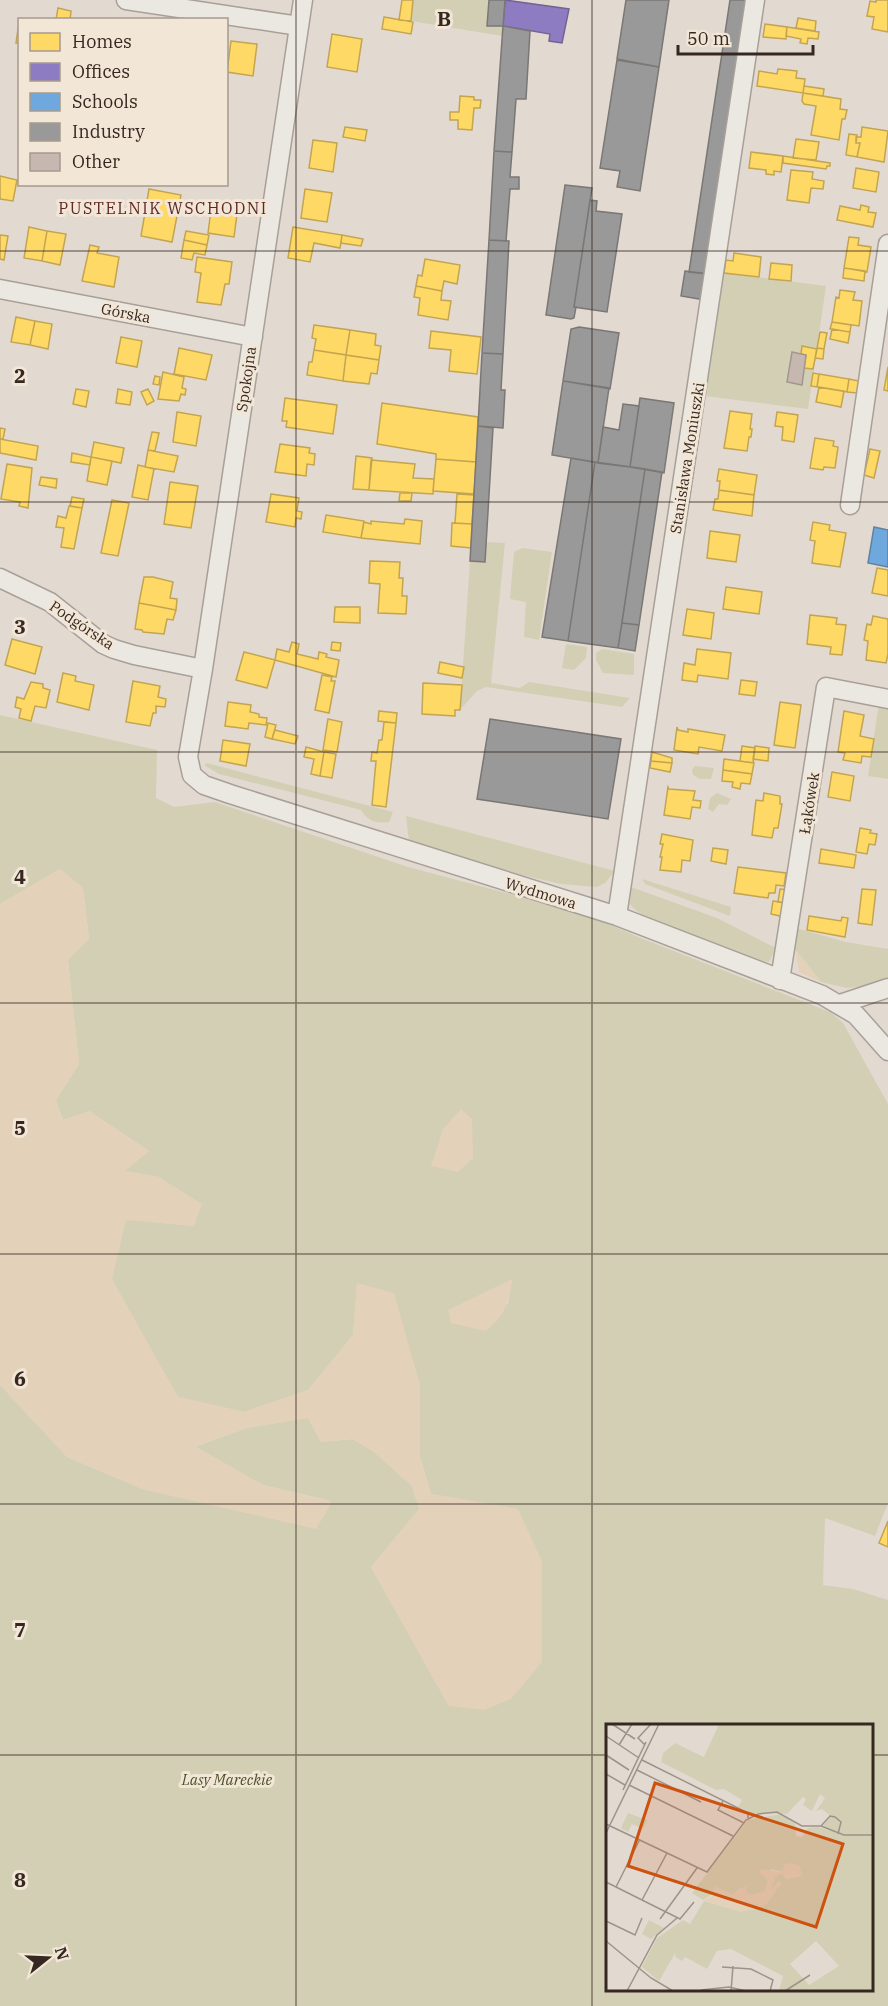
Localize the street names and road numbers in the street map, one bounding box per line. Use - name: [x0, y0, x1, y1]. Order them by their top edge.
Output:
- street label: Górska: [100, 299, 152, 327]
- street label: Spokojna: [232, 345, 260, 413]
- street label: Stanisława Moniuszki: [666, 381, 708, 535]
- street label: Podgórska: [46, 596, 118, 654]
- street label: Łąkówek: [795, 770, 823, 835]
- street label: Wydmowa: [503, 873, 579, 913]

